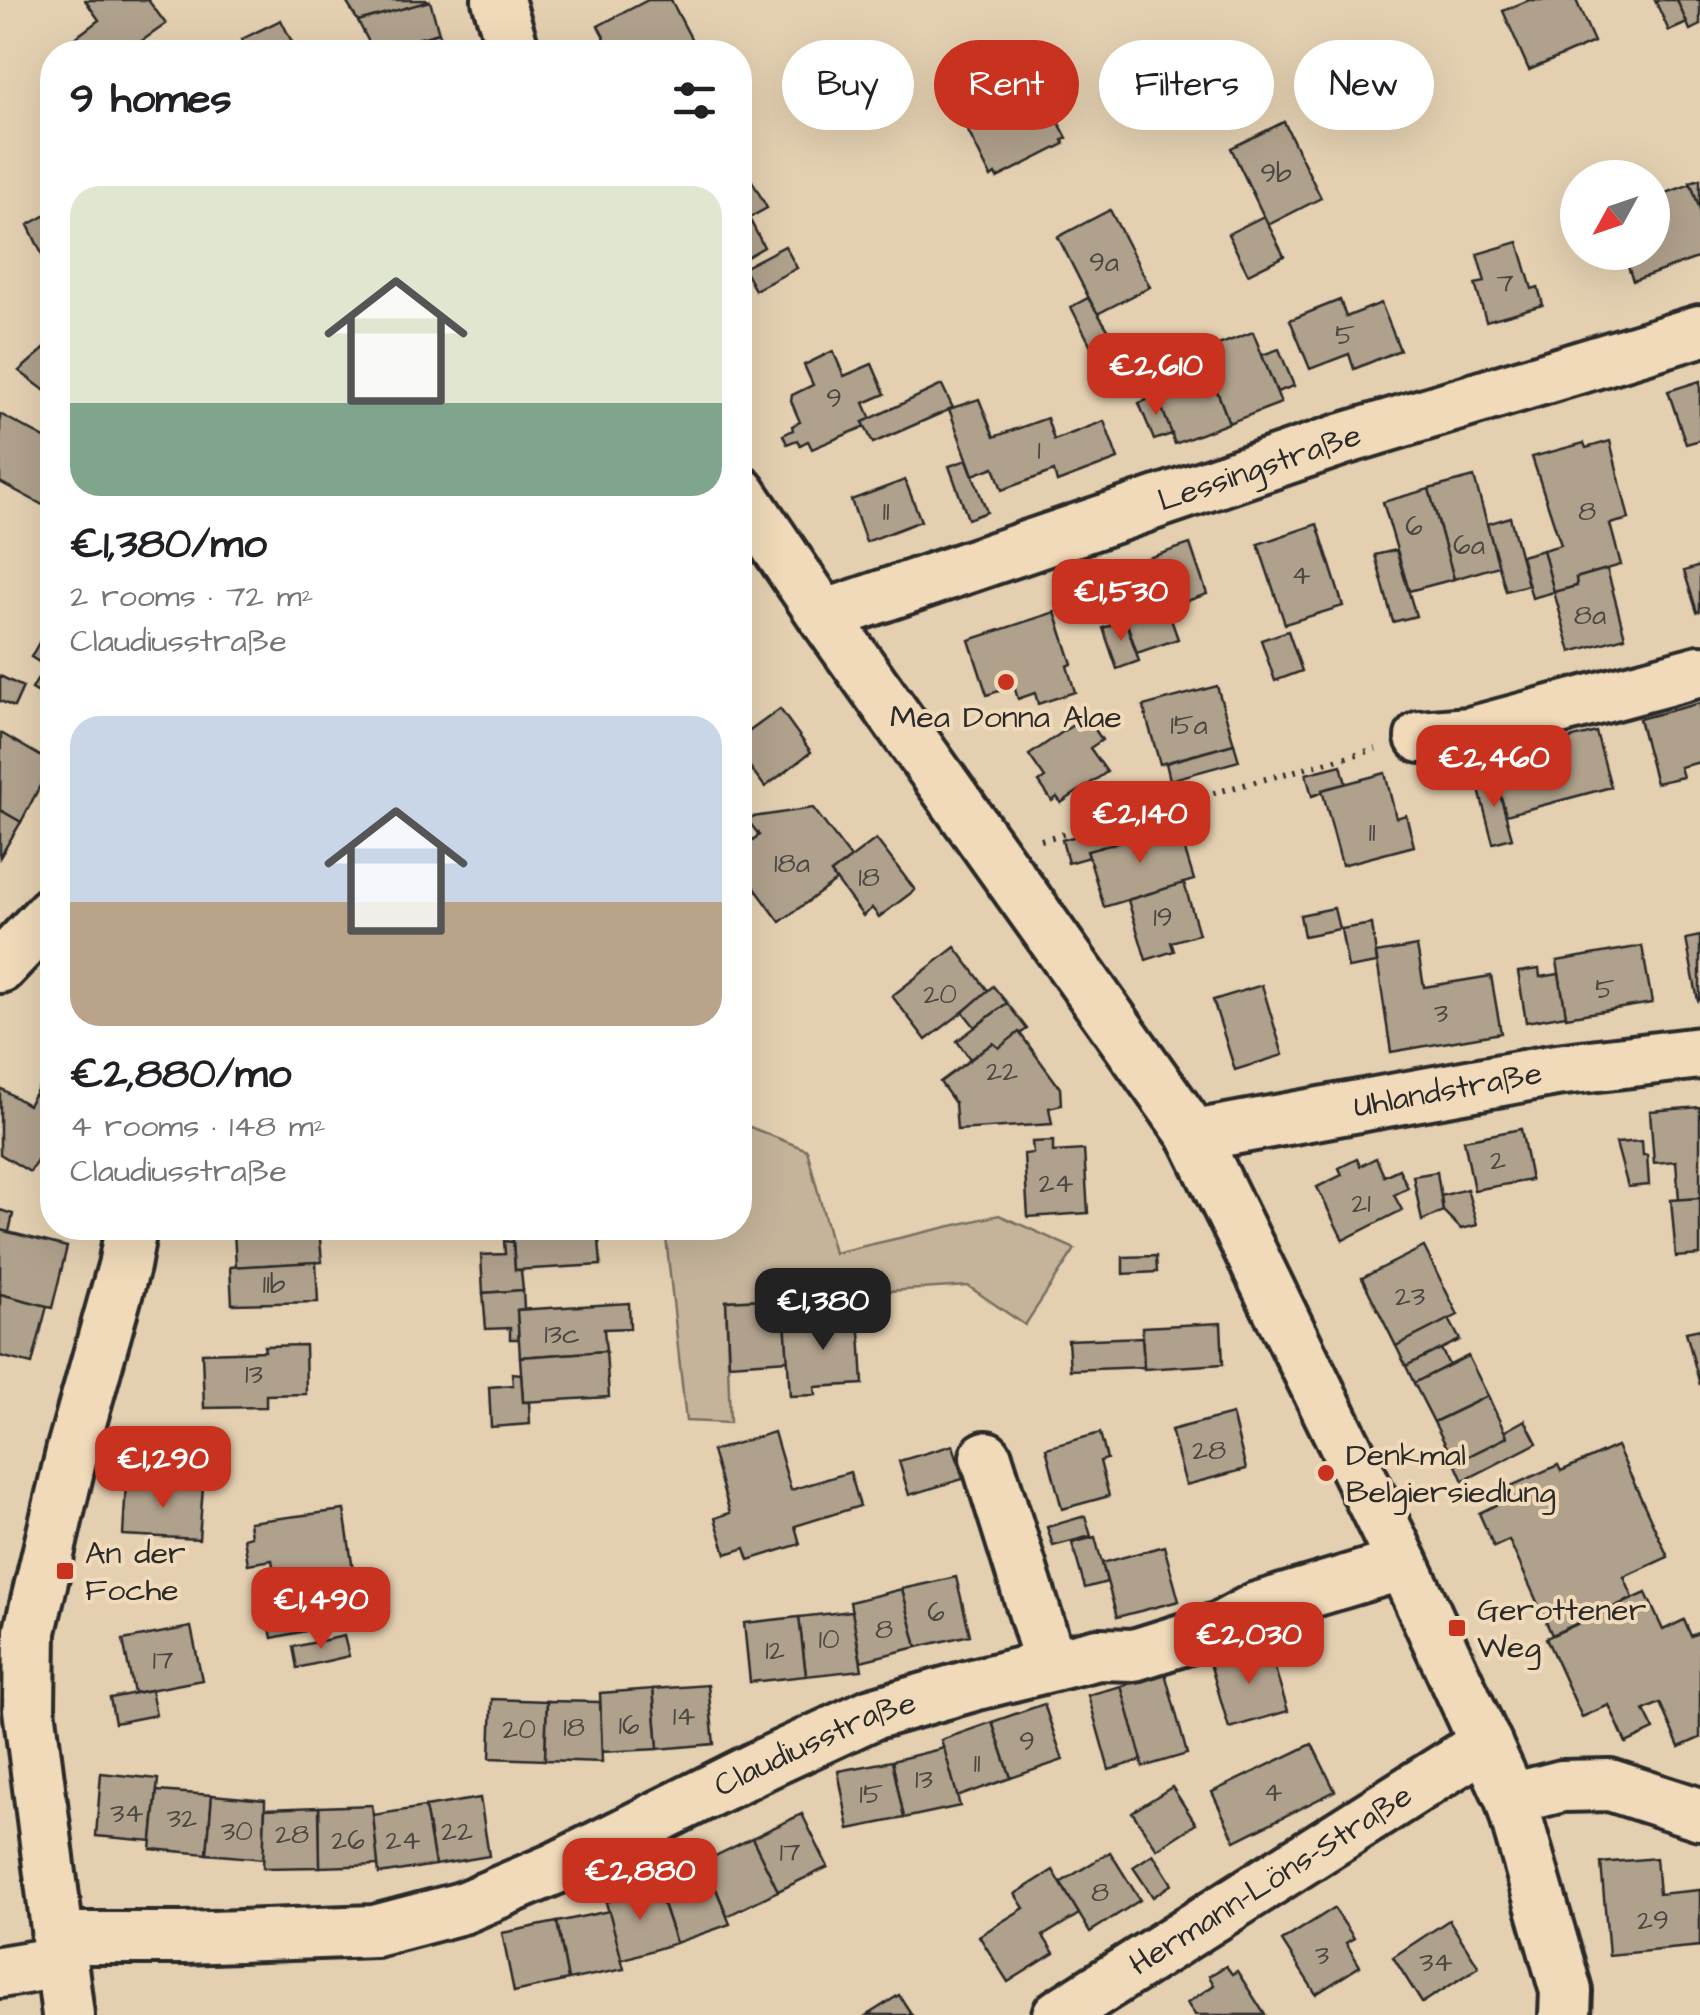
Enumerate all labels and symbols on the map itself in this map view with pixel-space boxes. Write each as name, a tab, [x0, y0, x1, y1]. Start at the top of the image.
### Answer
house number: 9b	[1260, 154, 1292, 193]
north arrow	[1560, 160, 1670, 270]
house number: 9a	[1089, 243, 1119, 282]
house number: 7	[1496, 264, 1514, 303]
house number: 5	[1335, 316, 1355, 355]
pin: €2,610	[1075, 333, 1237, 418]
house number: 9	[826, 379, 842, 418]
street label: Lessingstraße	[1152, 412, 1366, 523]
house number: 1	[1037, 431, 1041, 470]
house number: 11	[882, 492, 890, 531]
house number: 8	[1578, 492, 1596, 531]
house number: 6	[1405, 507, 1423, 546]
house number: 6a	[1453, 526, 1485, 565]
house number: 4	[1291, 556, 1311, 595]
pin: €1,530	[1040, 559, 1202, 644]
house number: 8a	[1574, 596, 1606, 635]
marker: Mea Donna Alae	[995, 671, 1017, 693]
place label: Mea Donna Alae	[890, 695, 1122, 740]
house number: 15a	[1170, 706, 1208, 745]
pin: €2,460	[1413, 725, 1575, 810]
pin: €2,140	[1059, 781, 1221, 866]
house number: 11	[1368, 813, 1376, 852]
house number: 18a	[774, 844, 810, 883]
house number: 18	[858, 858, 880, 897]
house number: 19	[1153, 898, 1173, 937]
house number: 5	[1595, 970, 1615, 1009]
house number: 20	[923, 975, 957, 1014]
house number: 3	[1434, 994, 1448, 1033]
street label: Uhlandstraße	[1350, 1051, 1546, 1129]
house number: 22	[986, 1052, 1018, 1091]
house number: 2	[1490, 1141, 1506, 1180]
house number: 24	[1038, 1164, 1074, 1203]
house number: 21	[1351, 1184, 1371, 1223]
house number: 11b	[263, 1265, 286, 1304]
pin: €1,380	[742, 1268, 904, 1353]
house number: 23	[1395, 1277, 1425, 1316]
house number: 13c	[544, 1315, 580, 1354]
house number: 13	[245, 1355, 263, 1394]
pin: €1,290	[82, 1426, 244, 1511]
house number: 28	[1192, 1431, 1226, 1470]
place label: Denkmal Belgiersiedlung	[1346, 1433, 1556, 1515]
marker: Denkmal Belgiersiedlung	[1315, 1462, 1337, 1484]
place label: An der Foche	[85, 1531, 186, 1613]
marker: An der Foche	[54, 1560, 76, 1582]
pin: €1,490	[240, 1567, 402, 1652]
place label: Gerottener Weg	[1477, 1588, 1647, 1670]
house number: 6	[927, 1593, 945, 1632]
pin: €2,030	[1168, 1602, 1330, 1687]
house number: 8	[875, 1610, 893, 1649]
marker: Gerottener Weg	[1446, 1617, 1468, 1639]
house number: 10	[818, 1620, 840, 1659]
house number: 12	[765, 1631, 785, 1670]
house number: 17	[153, 1641, 173, 1680]
street label: Claudiusstraße	[706, 1680, 921, 1808]
house number: 14	[673, 1697, 695, 1736]
house number: 16	[618, 1706, 640, 1745]
house number: 18	[563, 1708, 585, 1747]
house number: 20	[502, 1710, 536, 1749]
house number: 9	[1019, 1722, 1035, 1761]
house number: 11	[973, 1744, 981, 1783]
house number: 13	[915, 1760, 933, 1799]
street label: Hermann-Löns-Straße	[1121, 1773, 1421, 1987]
house number: 4	[1263, 1773, 1283, 1812]
house number: 15	[859, 1775, 883, 1814]
house number: 34	[110, 1794, 144, 1833]
house number: 32	[167, 1799, 197, 1838]
house number: 30	[221, 1812, 253, 1851]
house number: 22	[441, 1812, 473, 1851]
house number: 28	[275, 1815, 309, 1854]
house number: 26	[331, 1821, 365, 1860]
house number: 24	[385, 1821, 421, 1860]
house number: 17	[780, 1833, 800, 1872]
pin: €2,880	[559, 1838, 721, 1923]
house number: 8	[1091, 1873, 1109, 1912]
house number: 29	[1637, 1901, 1669, 1940]
house number: 3	[1315, 1936, 1329, 1975]
house number: 34	[1419, 1943, 1453, 1982]

